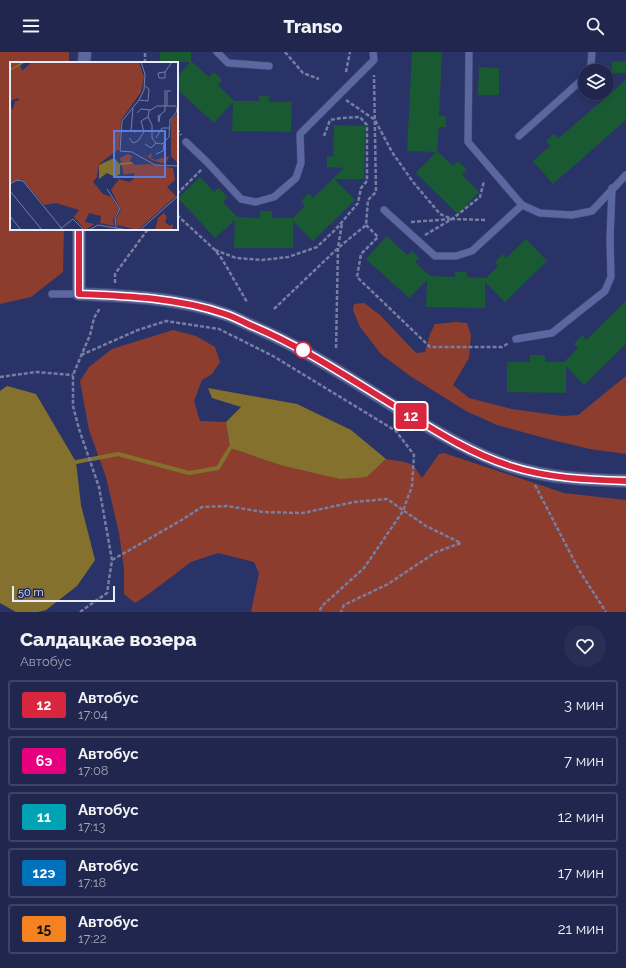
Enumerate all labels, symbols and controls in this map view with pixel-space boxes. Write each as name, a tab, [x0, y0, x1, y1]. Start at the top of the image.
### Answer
icon: menu	[20, 15, 42, 37]
icon: search	[584, 15, 606, 37]
text: Transo	[283, 16, 343, 37]
inset map	[10, 62, 178, 230]
map controls	[578, 64, 614, 100]
button: layers	[578, 64, 614, 100]
unlabelled marker	[294, 341, 312, 359]
line badge: 12	[393, 403, 429, 429]
text: 12	[404, 408, 418, 424]
scale bar	[12, 584, 115, 603]
text: 50 m	[18, 586, 44, 599]
button: heart	[564, 625, 606, 667]
text: Салдацкае возера	[20, 628, 197, 650]
text: Автобус	[20, 654, 71, 669]
text: Автобус	[78, 689, 139, 707]
text: 3 мин	[564, 696, 604, 714]
text: 12	[37, 697, 51, 713]
text: 17:04	[78, 707, 108, 722]
text: Автобус	[78, 745, 139, 763]
text: 7 мин	[564, 752, 604, 770]
text: 6э	[36, 753, 52, 769]
text: 17:08	[78, 763, 109, 778]
text: Автобус	[78, 801, 139, 819]
text: 12 мин	[558, 808, 604, 826]
text: 11	[37, 809, 51, 825]
text: 17:13	[78, 819, 105, 834]
text: Автобус	[78, 857, 139, 875]
text: 17 мин	[558, 864, 604, 882]
text: 12э	[33, 865, 55, 881]
text: 17:18	[78, 875, 106, 890]
text: Автобус	[78, 913, 139, 931]
text: 21 мин	[558, 920, 604, 938]
text: 15	[37, 921, 51, 937]
text: 17:22	[78, 931, 106, 946]

